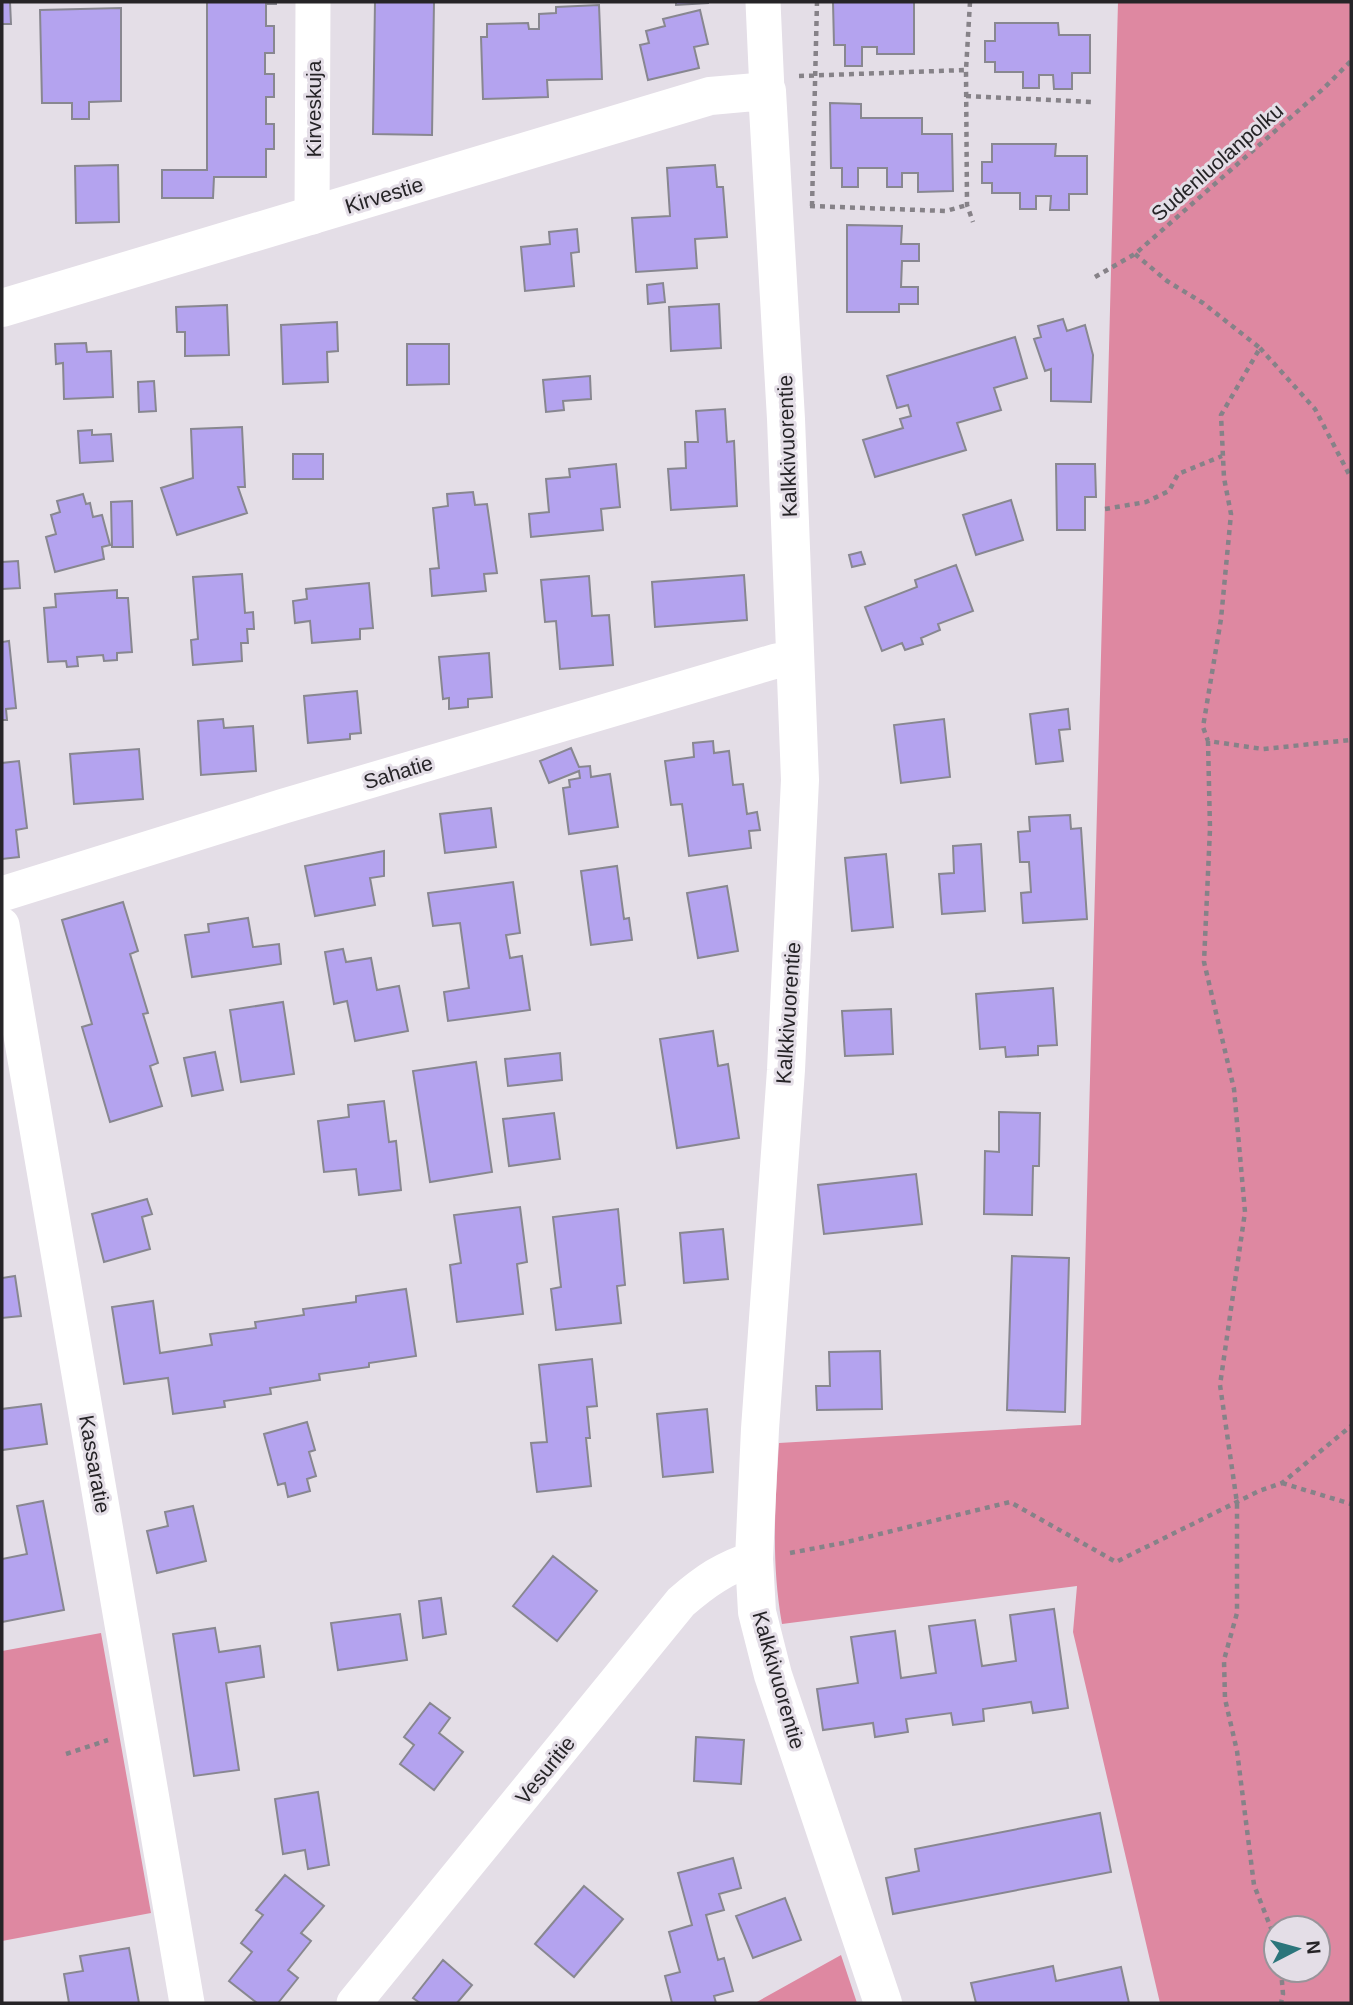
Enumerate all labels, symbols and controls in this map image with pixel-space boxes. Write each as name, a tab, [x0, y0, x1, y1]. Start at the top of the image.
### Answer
street label: Kirveskuja	[302, 60, 325, 157]
street label: Sudenluolanpolku	[1146, 99, 1288, 225]
street label: Kirvestie	[342, 172, 426, 218]
street label: Kalkkivuorentie	[773, 374, 801, 518]
street label: Sahatie	[361, 751, 435, 793]
street label: Kalkkivuorentie	[772, 941, 804, 1085]
street label: Kassaratie	[75, 1413, 115, 1515]
street label: Kalkkivuorentie	[748, 1608, 810, 1752]
street label: Vesuritie	[511, 1731, 579, 1809]
north arrow	[1262, 1914, 1332, 1984]
text: N	[1302, 1939, 1325, 1955]

